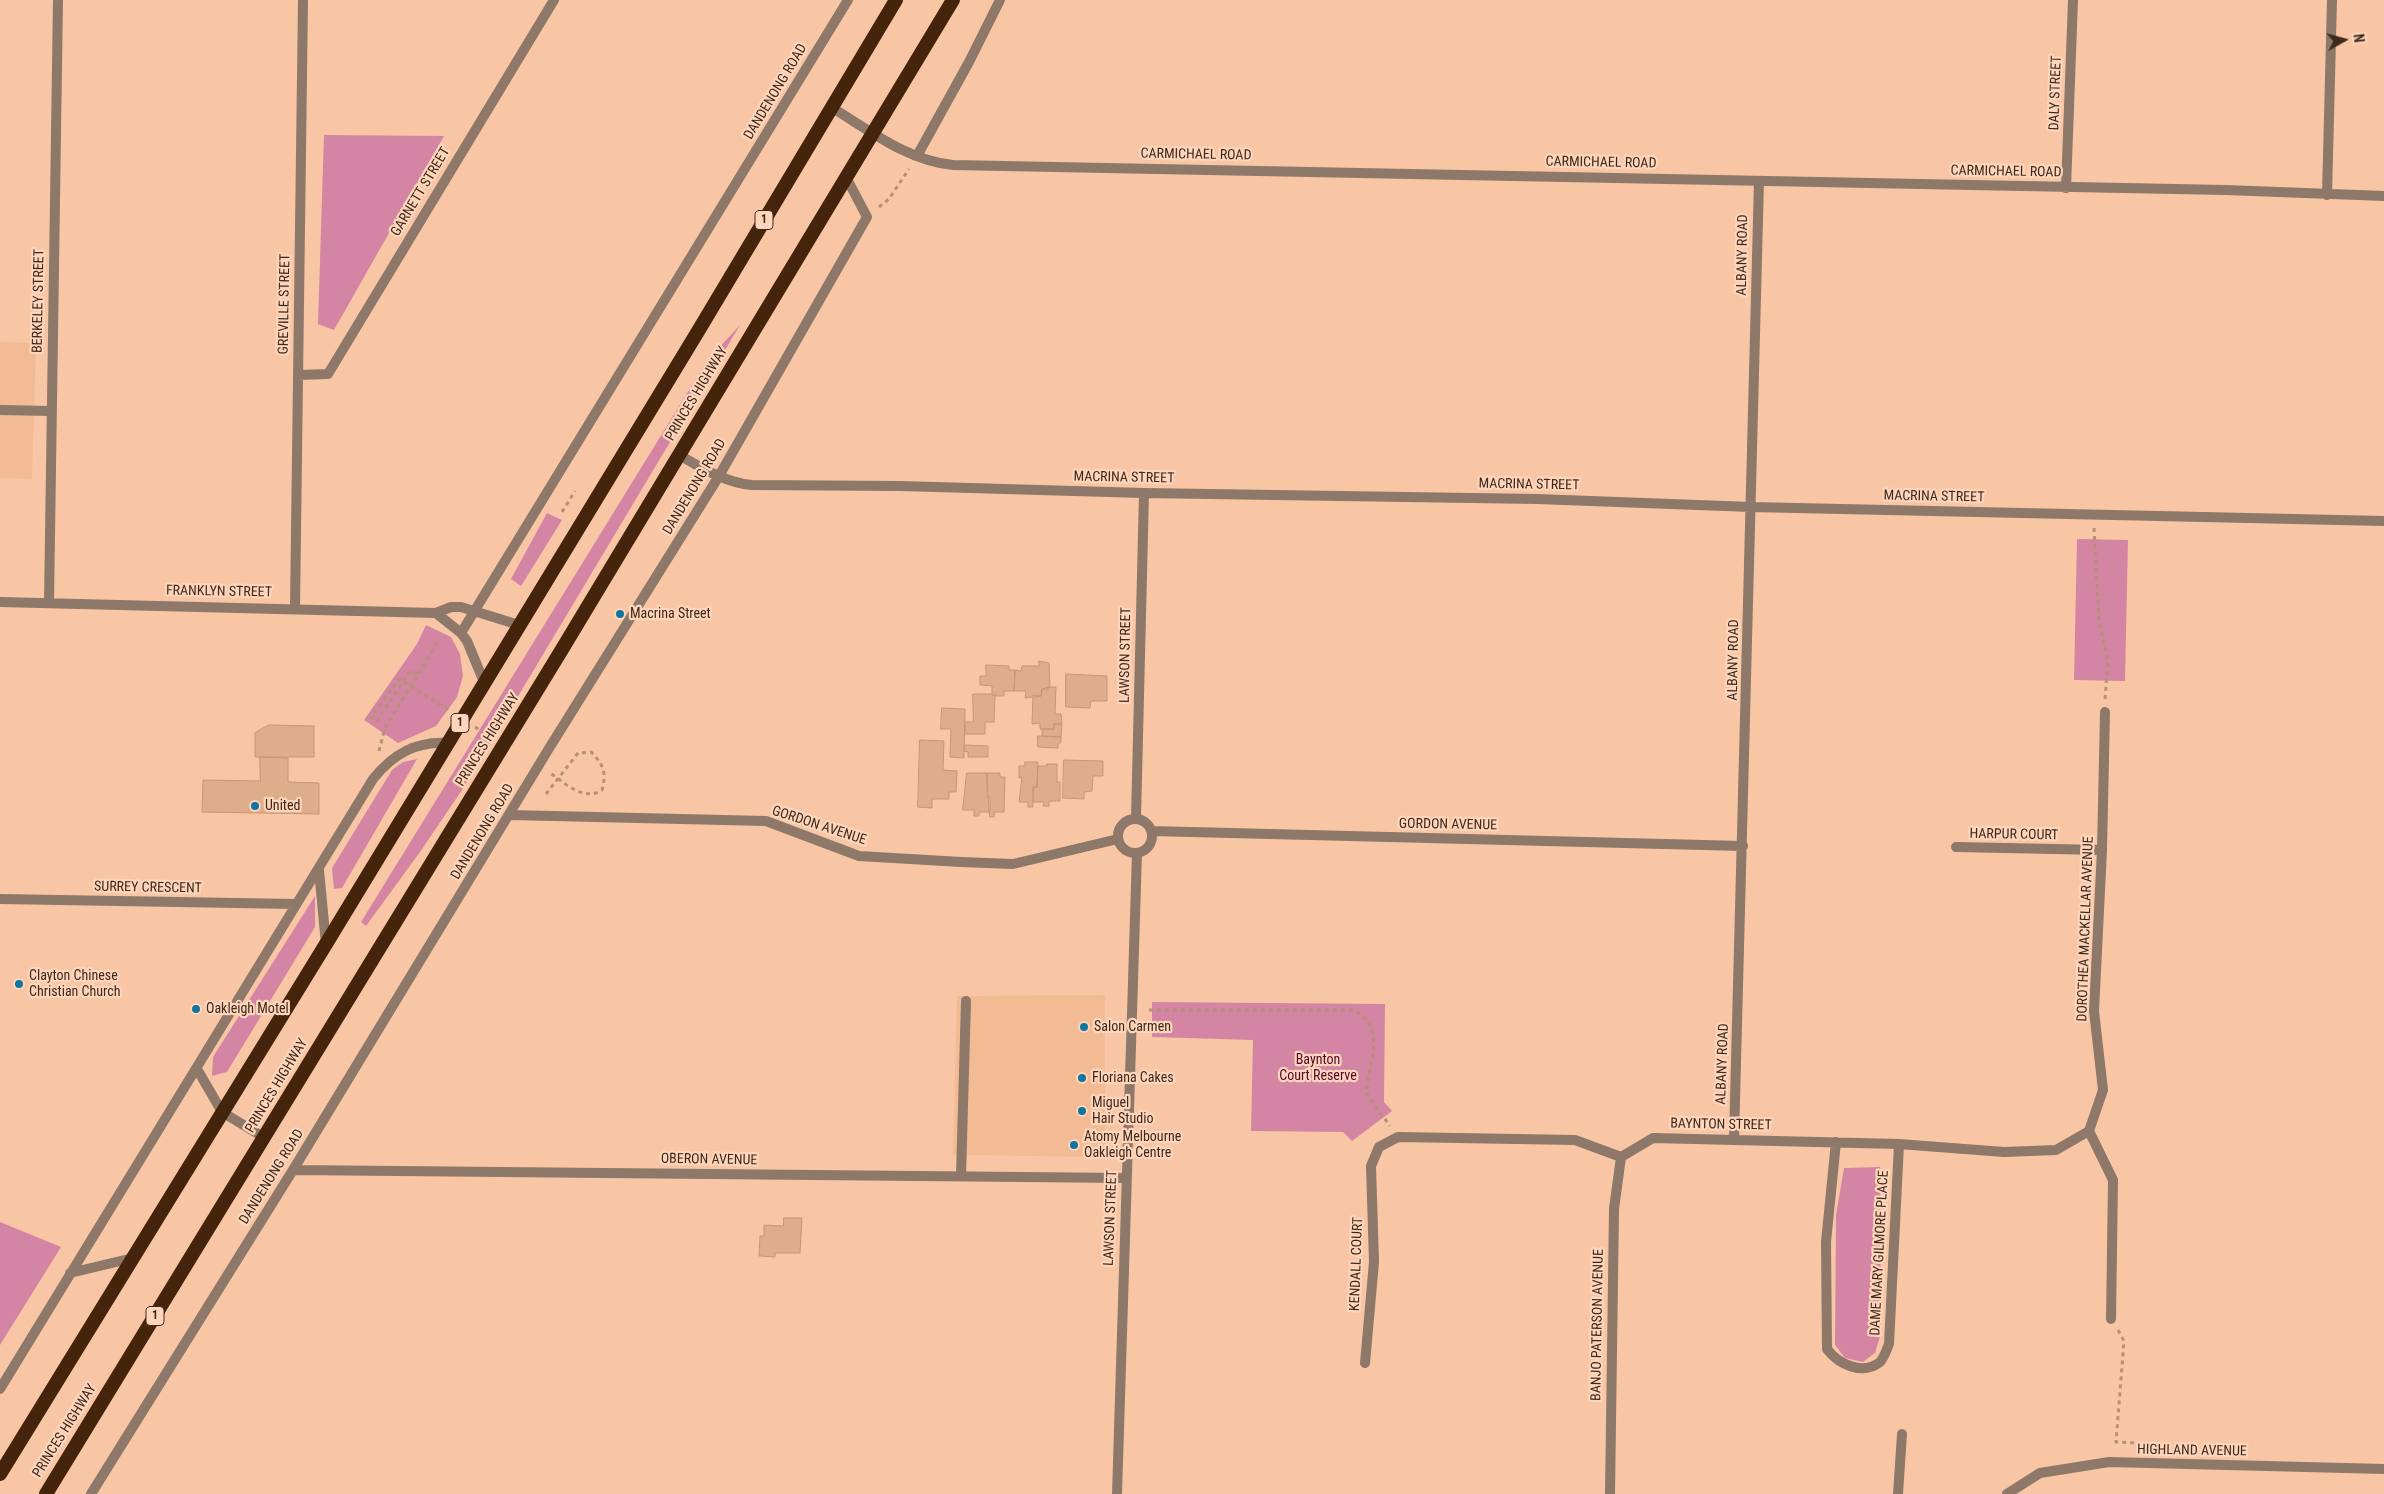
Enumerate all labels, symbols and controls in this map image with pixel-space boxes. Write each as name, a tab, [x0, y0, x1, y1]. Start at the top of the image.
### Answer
north arrow	[2319, 15, 2369, 65]
text: N	[2350, 33, 2367, 43]
street label: DANDENONG ROAD	[741, 41, 811, 143]
street label: DALY STREET	[2046, 55, 2066, 131]
street label: GARNETT STREET	[388, 144, 454, 240]
street label: CARMICHAEL ROAD	[1140, 146, 1252, 164]
street label: CARMICHAEL ROAD	[1545, 154, 1657, 172]
street label: CARMICHAEL ROAD	[1950, 163, 2062, 181]
road number: 1	[755, 210, 773, 230]
street label: ALBANY ROAD	[1734, 214, 1752, 296]
street label: BERKELEY STREET	[30, 249, 48, 353]
street label: GREVILLE STREET	[276, 253, 294, 355]
street label: PRINCES HIGHWAY	[662, 344, 732, 444]
street label: DANDENONG ROAD	[660, 436, 730, 538]
street label: MACRINA STREET	[1073, 469, 1175, 487]
street label: MACRINA STREET	[1478, 476, 1580, 494]
street label: MACRINA STREET	[1883, 488, 1985, 506]
street label: FRANKLYN STREET	[166, 583, 272, 601]
place label: Macrina Street	[630, 606, 711, 622]
street label: LAWSON STREET	[1117, 607, 1135, 703]
marker: Macrina Street	[614, 608, 626, 620]
street label: ALBANY ROAD	[1725, 619, 1743, 701]
street label: PRINCES HIGHWAY	[453, 690, 523, 790]
road number: 1	[451, 714, 469, 732]
street label: DANDENONG ROAD	[448, 781, 518, 883]
place label: United	[265, 798, 301, 814]
marker: United	[249, 800, 261, 812]
street label: GORDON AVENUE	[770, 803, 868, 849]
street label: GORDON AVENUE	[1399, 816, 1497, 834]
street label: HARPUR COURT	[1969, 826, 2059, 844]
street label: DOROTHEA MACKELLAR AVENUE	[2074, 836, 2098, 1022]
street label: SURREY CRESCENT	[94, 879, 202, 897]
place label: Clayton Chinese Christian Church	[29, 968, 120, 1000]
marker: Clayton Chinese Christian Church	[13, 978, 25, 990]
place label: Oakleigh Motel	[206, 1001, 289, 1017]
marker: Oakleigh Motel	[190, 1003, 202, 1015]
place label: Salon Carmen	[1094, 1019, 1171, 1035]
marker: Salon Carmen	[1078, 1021, 1090, 1033]
street label: ALBANY ROAD	[1713, 1023, 1733, 1105]
street label: PRINCES HIGHWAY	[242, 1036, 312, 1136]
park label: Baynton Court Reserve	[1279, 1052, 1357, 1084]
place label: Floriana Cakes	[1092, 1070, 1174, 1086]
marker: Floriana Cakes	[1076, 1072, 1088, 1084]
place label: Miguel Hair Studio	[1092, 1095, 1153, 1128]
marker: Miguel Hair Studio	[1076, 1105, 1088, 1117]
street label: BAYNTON STREET	[1670, 1116, 1772, 1134]
street label: DANDENONG ROAD	[236, 1127, 308, 1227]
place label: Atomy Melbourne Oakleigh Centre	[1084, 1129, 1181, 1162]
marker: Atomy Melbourne Oakleigh Centre	[1068, 1139, 1080, 1151]
street label: OBERON AVENUE	[661, 1151, 757, 1169]
street label: LAWSON STREET	[1101, 1170, 1121, 1266]
street label: DAME MARY GILMORE PLACE	[1867, 1170, 1893, 1336]
street label: KENDALL COURT	[1347, 1217, 1367, 1311]
street label: BANJO PATERSON AVENUE	[1588, 1249, 1608, 1401]
road number: 1	[146, 1306, 164, 1325]
street label: PRINCES HIGHWAY	[30, 1381, 100, 1481]
street label: HIGHLAND AVENUE	[2137, 1442, 2247, 1460]

